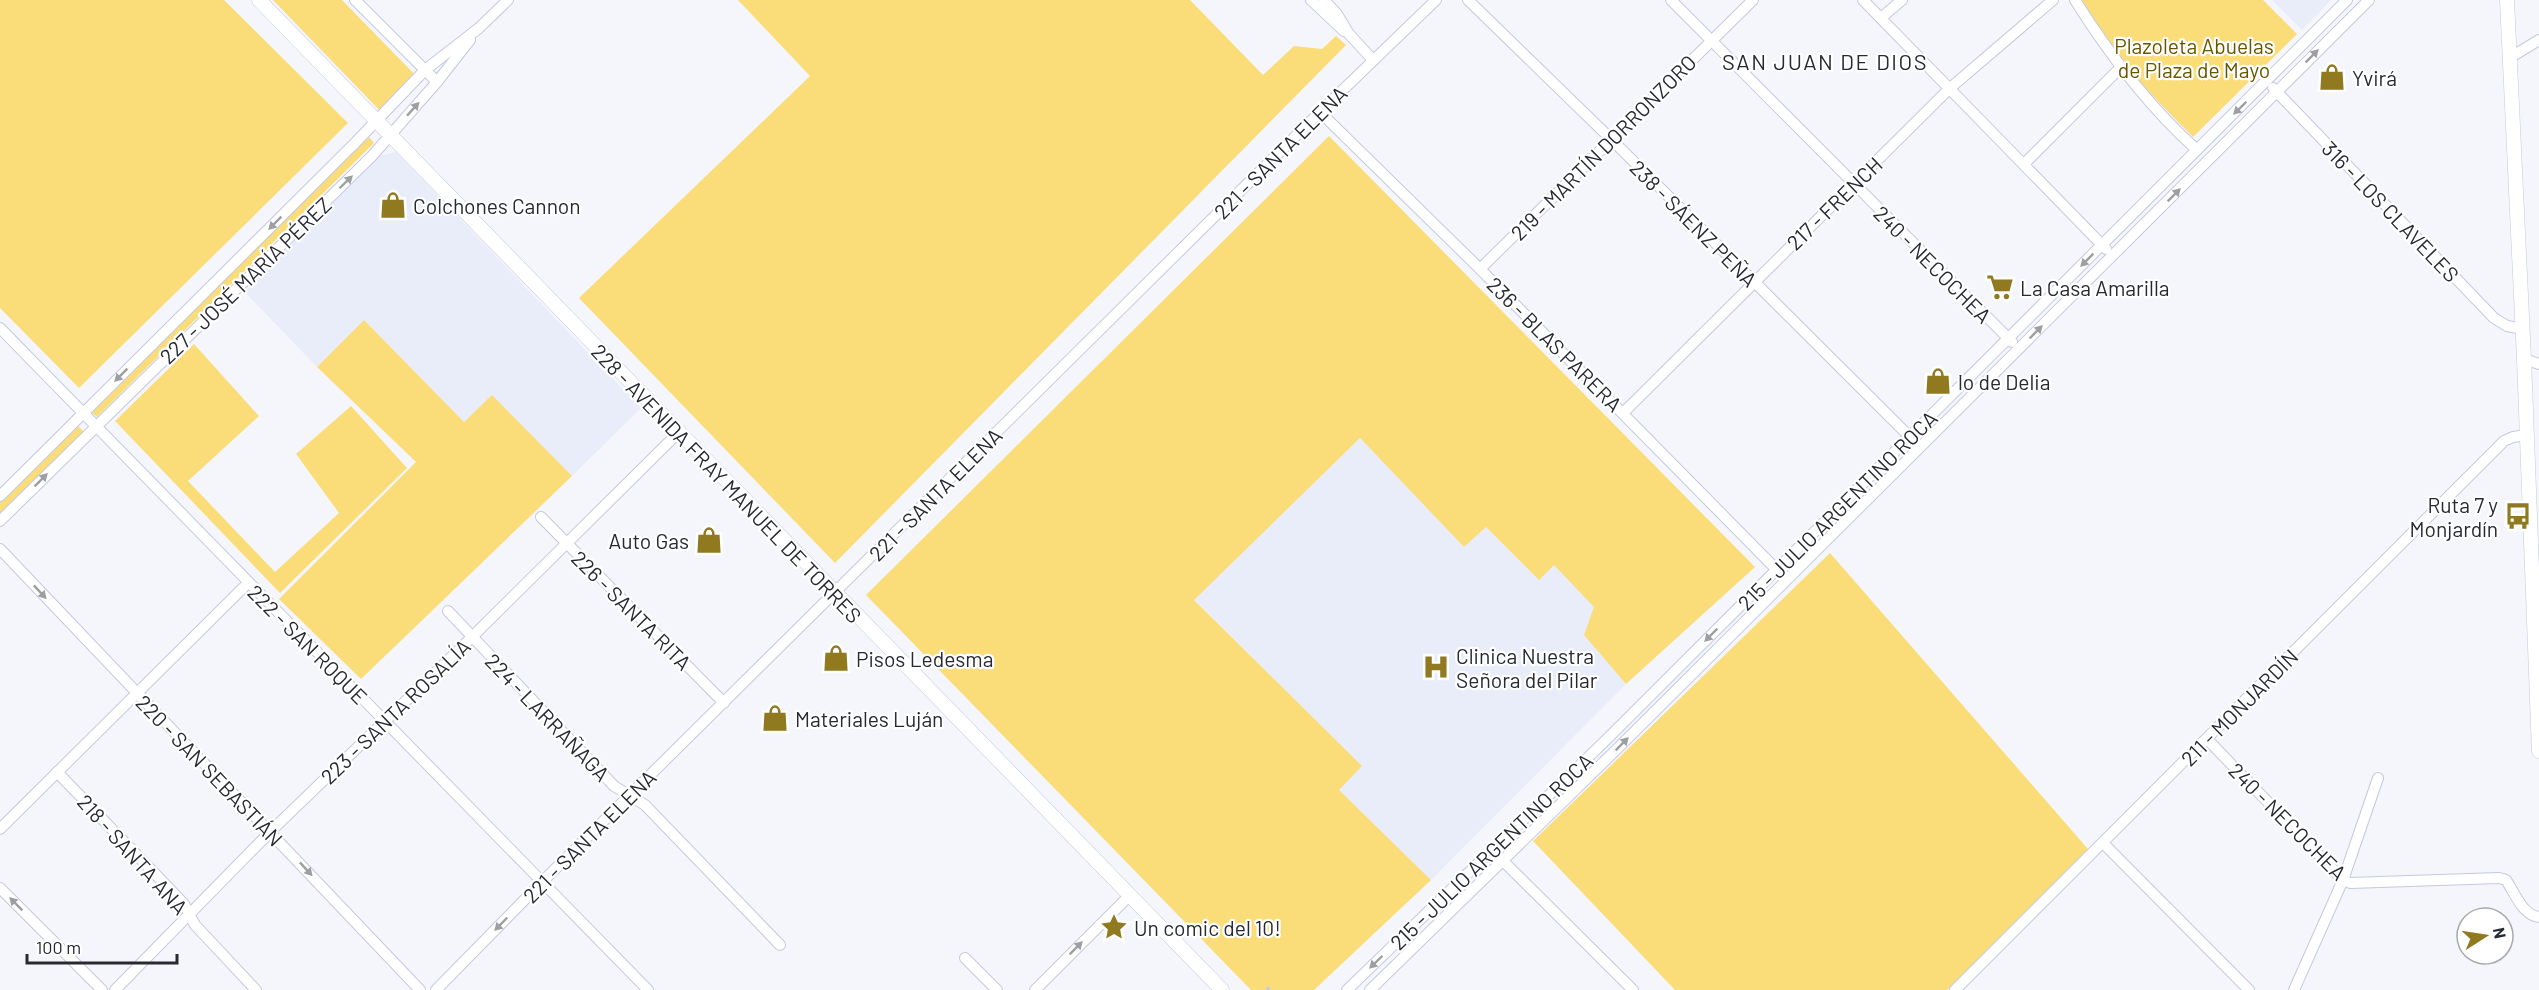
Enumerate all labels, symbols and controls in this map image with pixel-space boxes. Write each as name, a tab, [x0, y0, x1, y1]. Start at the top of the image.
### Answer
park label: Plazoleta Abuelas de Plaza de Mayo	[2114, 33, 2274, 82]
district label: SAN JUAN DE DIOS	[1722, 48, 1928, 74]
street label: 219 - MARTÍN DORRONZORO	[1505, 49, 1701, 245]
one-way arrow	[2305, 49, 2319, 64]
shop icon: Yvirá	[2317, 62, 2347, 92]
place label: Yvirá	[2352, 65, 2397, 90]
street label: 221 - SANTA ELENA	[1208, 80, 1352, 224]
one-way arrow	[2234, 100, 2248, 114]
one-way arrow	[406, 102, 419, 117]
street label: 316 - LOS CLAVELES	[2317, 135, 2465, 287]
street label: 217 - FRENCH	[1781, 151, 1887, 255]
street label: 238 - SÁENZ PEÑA	[1625, 154, 1763, 292]
one-way arrow	[338, 175, 352, 189]
one-way arrow	[2167, 188, 2181, 202]
shop icon: Colchones Cannon	[378, 190, 408, 220]
street label: 227 - JOSÉ MARÍA PÉREZ	[154, 192, 336, 368]
place label: Colchones Cannon	[413, 193, 581, 218]
street label: 240 - NECOCHEA	[1869, 200, 1997, 328]
one-way arrow	[268, 215, 282, 229]
one-way arrow	[2080, 252, 2094, 266]
street label: 236 - BLAS PARERA	[1482, 271, 1628, 417]
supermarket icon: La Casa Amarilla	[1985, 272, 2015, 302]
place label: La Casa Amarilla	[2020, 275, 2169, 300]
one-way arrow	[2028, 325, 2042, 339]
street label: 228 - AVENIDA FRAY MANUEL DE TORRES	[587, 339, 867, 627]
shop icon: lo de Delia	[1923, 366, 1953, 396]
one-way arrow	[115, 367, 129, 381]
place label: lo de Delia	[1958, 369, 2050, 394]
street label: 215 - JULIO ARGENTINO ROCA	[1732, 405, 1942, 615]
street label: 221 - SANTA ELENA	[863, 422, 1007, 566]
one-way arrow	[34, 473, 48, 487]
place label: Ruta 7 y Monjardín	[2410, 492, 2498, 541]
bus stop icon: Ruta 7 y Monjardín	[2503, 501, 2533, 531]
shop icon: Auto Gas	[694, 525, 724, 555]
place label: Auto Gas	[608, 528, 689, 553]
street label: 226 - SANTA RITA	[567, 545, 697, 675]
street label: 222 - SAN ROQUE	[243, 579, 373, 709]
one-way arrow	[33, 584, 46, 599]
one-way arrow	[1704, 627, 1718, 642]
street label: 223 - SANTA ROSALÍA	[315, 633, 475, 789]
shop icon: Pisos Ledesma	[821, 643, 851, 673]
place label: Clinica Nuestra Señora del Pilar	[1456, 643, 1598, 692]
street label: 211 - MONJARDÍN	[2175, 643, 2303, 771]
place label: Pisos Ledesma	[856, 646, 993, 671]
street label: 224 - LARRAÑAGA	[481, 648, 615, 786]
hospital icon: Clinica Nuestra Señora del Pilar	[1421, 652, 1451, 682]
street label: 220 - SAN SEBASTIÁN	[131, 689, 289, 851]
shop icon: Materiales Luján	[760, 703, 790, 733]
place label: Materiales Luján	[795, 706, 943, 731]
one-way arrow	[1615, 737, 1630, 751]
street label: 215 - JULIO ARGENTINO ROCA	[1385, 747, 1598, 954]
street label: 240 - NECOCHEA	[2224, 757, 2352, 885]
street label: 221 - SANTA ELENA	[517, 764, 661, 908]
street label: 218 - SANTA ANA	[73, 789, 193, 919]
one-way arrow	[299, 861, 312, 876]
one-way arrow	[10, 897, 24, 911]
north arrow	[2455, 906, 2515, 966]
place icon: Un comic del 10!	[1099, 912, 1129, 942]
place label: Un comic del 10!	[1134, 915, 1281, 940]
one-way arrow	[494, 916, 508, 930]
text: N	[2490, 926, 2511, 940]
scale bar	[27, 927, 177, 965]
text: 100 m	[36, 936, 81, 958]
one-way arrow	[1069, 942, 1083, 956]
one-way arrow	[1370, 954, 1384, 968]

